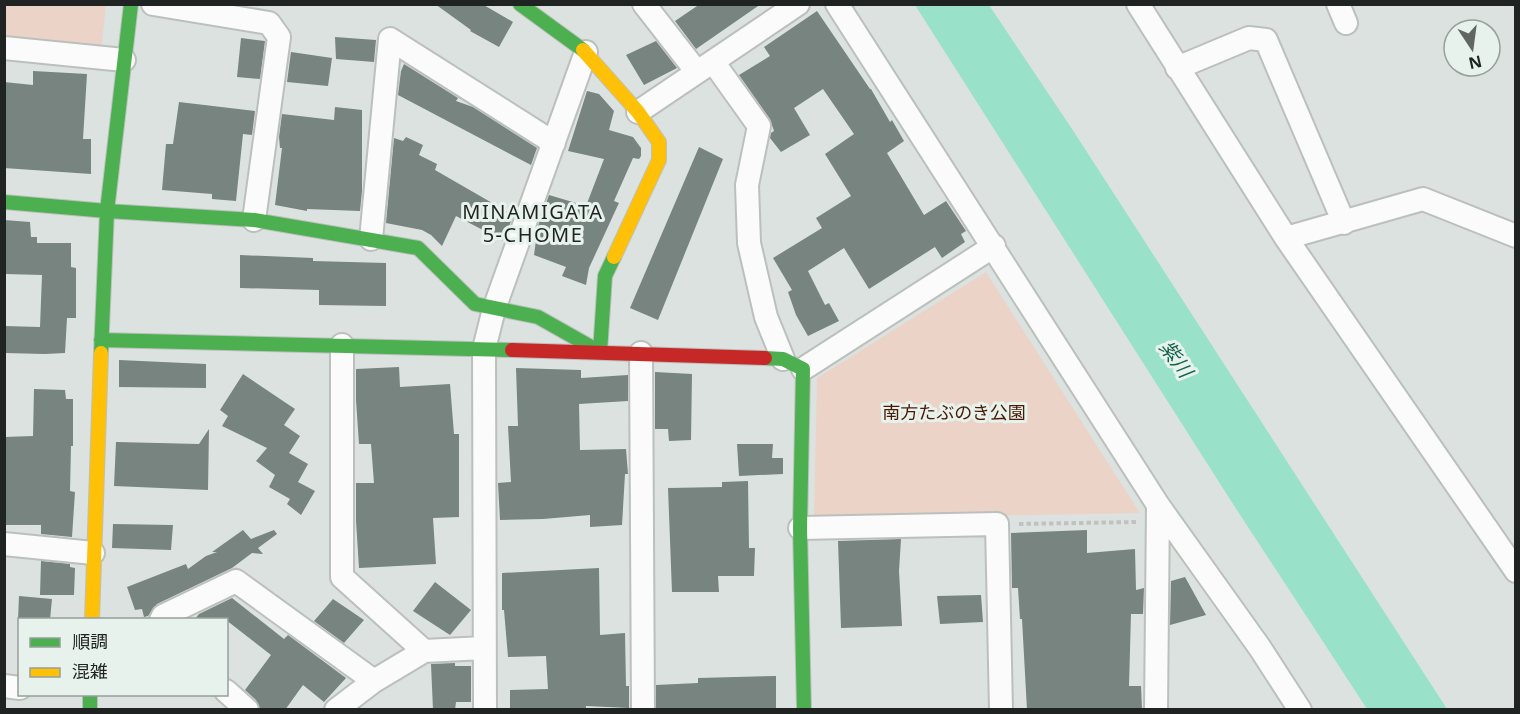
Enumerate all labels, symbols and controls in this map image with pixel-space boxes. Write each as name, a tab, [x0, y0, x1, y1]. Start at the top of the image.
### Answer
north arrow	[1442, 18, 1502, 78]
text: N	[1467, 50, 1484, 75]
district label: MINAMIGATA 5-CHOME	[462, 198, 604, 248]
water label: 紫川	[1154, 335, 1200, 384]
park label: 南方たぶのき公園	[882, 400, 1026, 424]
legend	[18, 618, 228, 696]
text: 順調	[72, 629, 108, 653]
text: 混雑	[72, 659, 108, 683]

